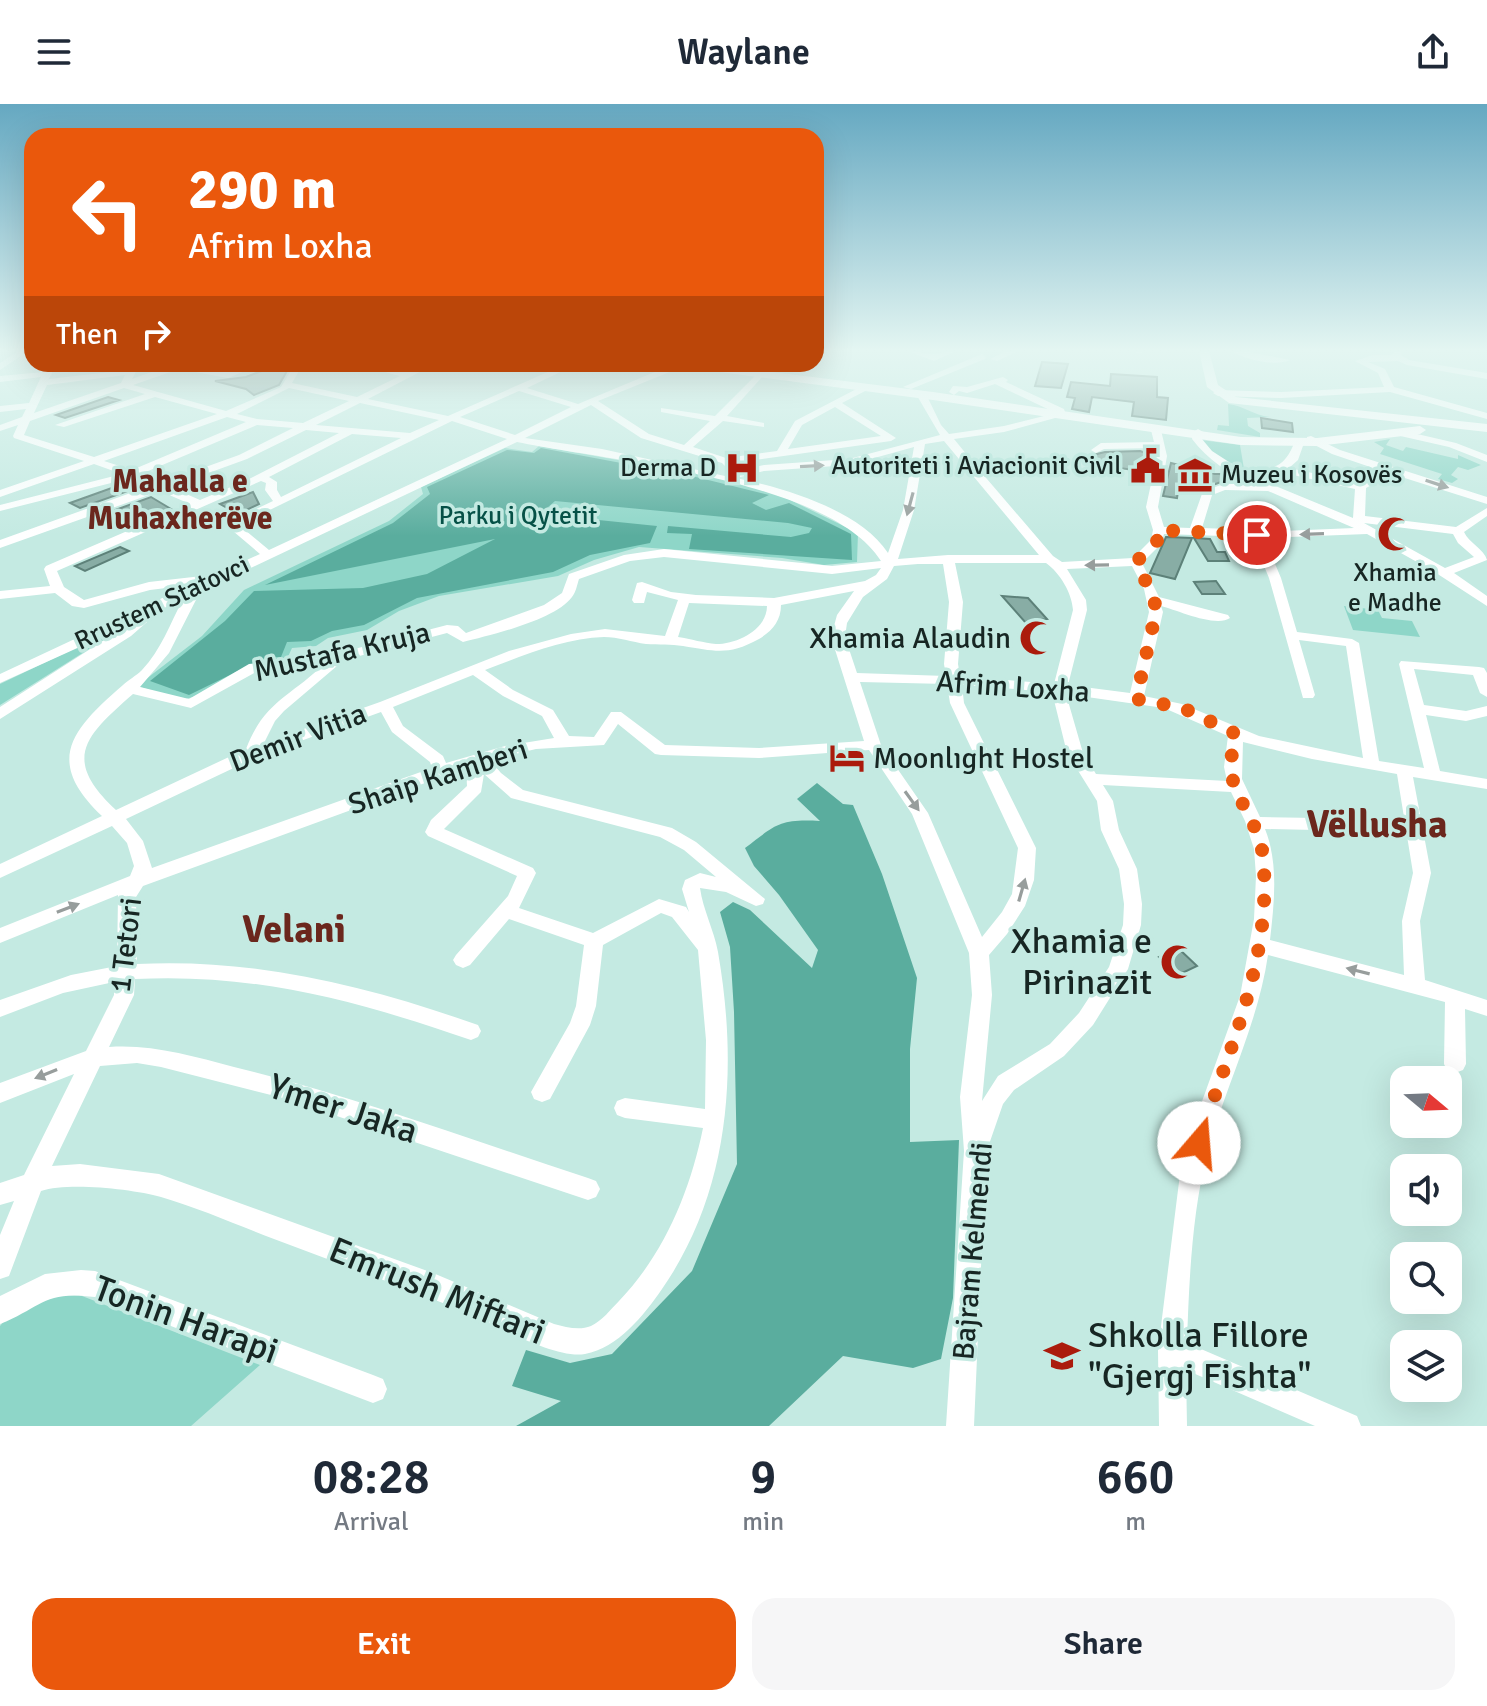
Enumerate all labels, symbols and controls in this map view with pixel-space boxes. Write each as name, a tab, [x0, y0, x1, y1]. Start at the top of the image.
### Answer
icon: menu	[32, 30, 76, 74]
text: Waylane	[677, 30, 810, 75]
icon: share	[1411, 30, 1455, 74]
text: 290 m	[188, 155, 336, 224]
icon: left	[56, 160, 160, 264]
text: Afrim Loxha	[188, 224, 373, 269]
icon: right	[134, 312, 178, 356]
text: Then	[56, 316, 118, 353]
public building icon: Autoriteti i Aviacionit Civil	[1129, 447, 1167, 485]
hospital icon: Derma D	[723, 449, 761, 487]
place label: Autoriteti i Aviacionit Civil	[831, 450, 1122, 482]
place label: Derma D	[620, 452, 716, 484]
museum icon: Muzeu i Kosovës	[1176, 456, 1214, 494]
one-way arrow	[800, 459, 825, 472]
place label: Muzeu i Kosovës	[1221, 459, 1402, 491]
district label: Mahalla e Muhaxherëve	[87, 462, 273, 538]
one-way arrow	[1425, 479, 1449, 491]
one-way arrow	[904, 492, 916, 517]
park label: Parku i Qytetit	[439, 500, 597, 532]
pin	[1223, 501, 1291, 569]
icon: arrive	[1235, 513, 1279, 557]
mosque icon: Xhamia e Madhe	[1376, 515, 1414, 553]
one-way arrow	[1298, 528, 1324, 541]
street label: Rrustem Statovci	[70, 549, 254, 657]
place label: Xhamia e Madhe	[1348, 557, 1442, 619]
one-way arrow	[1084, 558, 1109, 571]
street label: Mustafa Kruja	[250, 614, 434, 690]
mosque icon: Xhamia Alaudin	[1018, 619, 1056, 657]
place label: Xhamia Alaudin	[809, 620, 1011, 657]
street label: Afrim Loxha	[935, 663, 1091, 711]
street label: Demir Vitia	[224, 695, 372, 781]
street label: Shaip Kamberi	[344, 731, 532, 823]
hotel icon: Moonlıght Hostel	[828, 739, 866, 777]
place label: Moonlıght Hostel	[873, 740, 1094, 777]
one-way arrow	[904, 791, 919, 812]
district label: Vëllusha	[1307, 801, 1447, 848]
one-way arrow	[1017, 877, 1029, 902]
street label: 1 Tetori	[102, 895, 150, 995]
one-way arrow	[56, 901, 80, 914]
district label: Velani	[242, 906, 346, 953]
place label: Xhamia e Pirinazit	[1010, 919, 1152, 1005]
mosque icon: Xhamia e Pirinazit	[1159, 943, 1197, 981]
one-way arrow	[1346, 964, 1371, 976]
street label: Ymer Jaka	[263, 1064, 423, 1154]
north arrow	[1390, 1066, 1462, 1138]
map controls	[1390, 1066, 1462, 1402]
one-way arrow	[34, 1068, 58, 1081]
position arrow	[1157, 1101, 1241, 1185]
street label: Bajram Kelmendi	[945, 1140, 1001, 1362]
button: sound	[1390, 1154, 1462, 1226]
street label: Emrush Miftari	[322, 1227, 552, 1355]
button: search	[1390, 1242, 1462, 1314]
street label: Tonin Harapi	[88, 1266, 284, 1374]
place label: Shkolla Fillore "Gjergj Fishta"	[1088, 1313, 1311, 1399]
button: layers	[1390, 1330, 1462, 1402]
school or university icon: Shkolla Fillore "Gjergj Fishta"	[1043, 1337, 1081, 1375]
text: 08:28	[313, 1448, 430, 1507]
text: 9	[750, 1448, 776, 1507]
text: 660	[1097, 1448, 1174, 1507]
text: Arrival	[334, 1506, 409, 1538]
text: min	[742, 1506, 784, 1538]
text: m	[1125, 1506, 1146, 1538]
button: Exit	[32, 1598, 736, 1690]
button: Share	[752, 1598, 1455, 1690]

